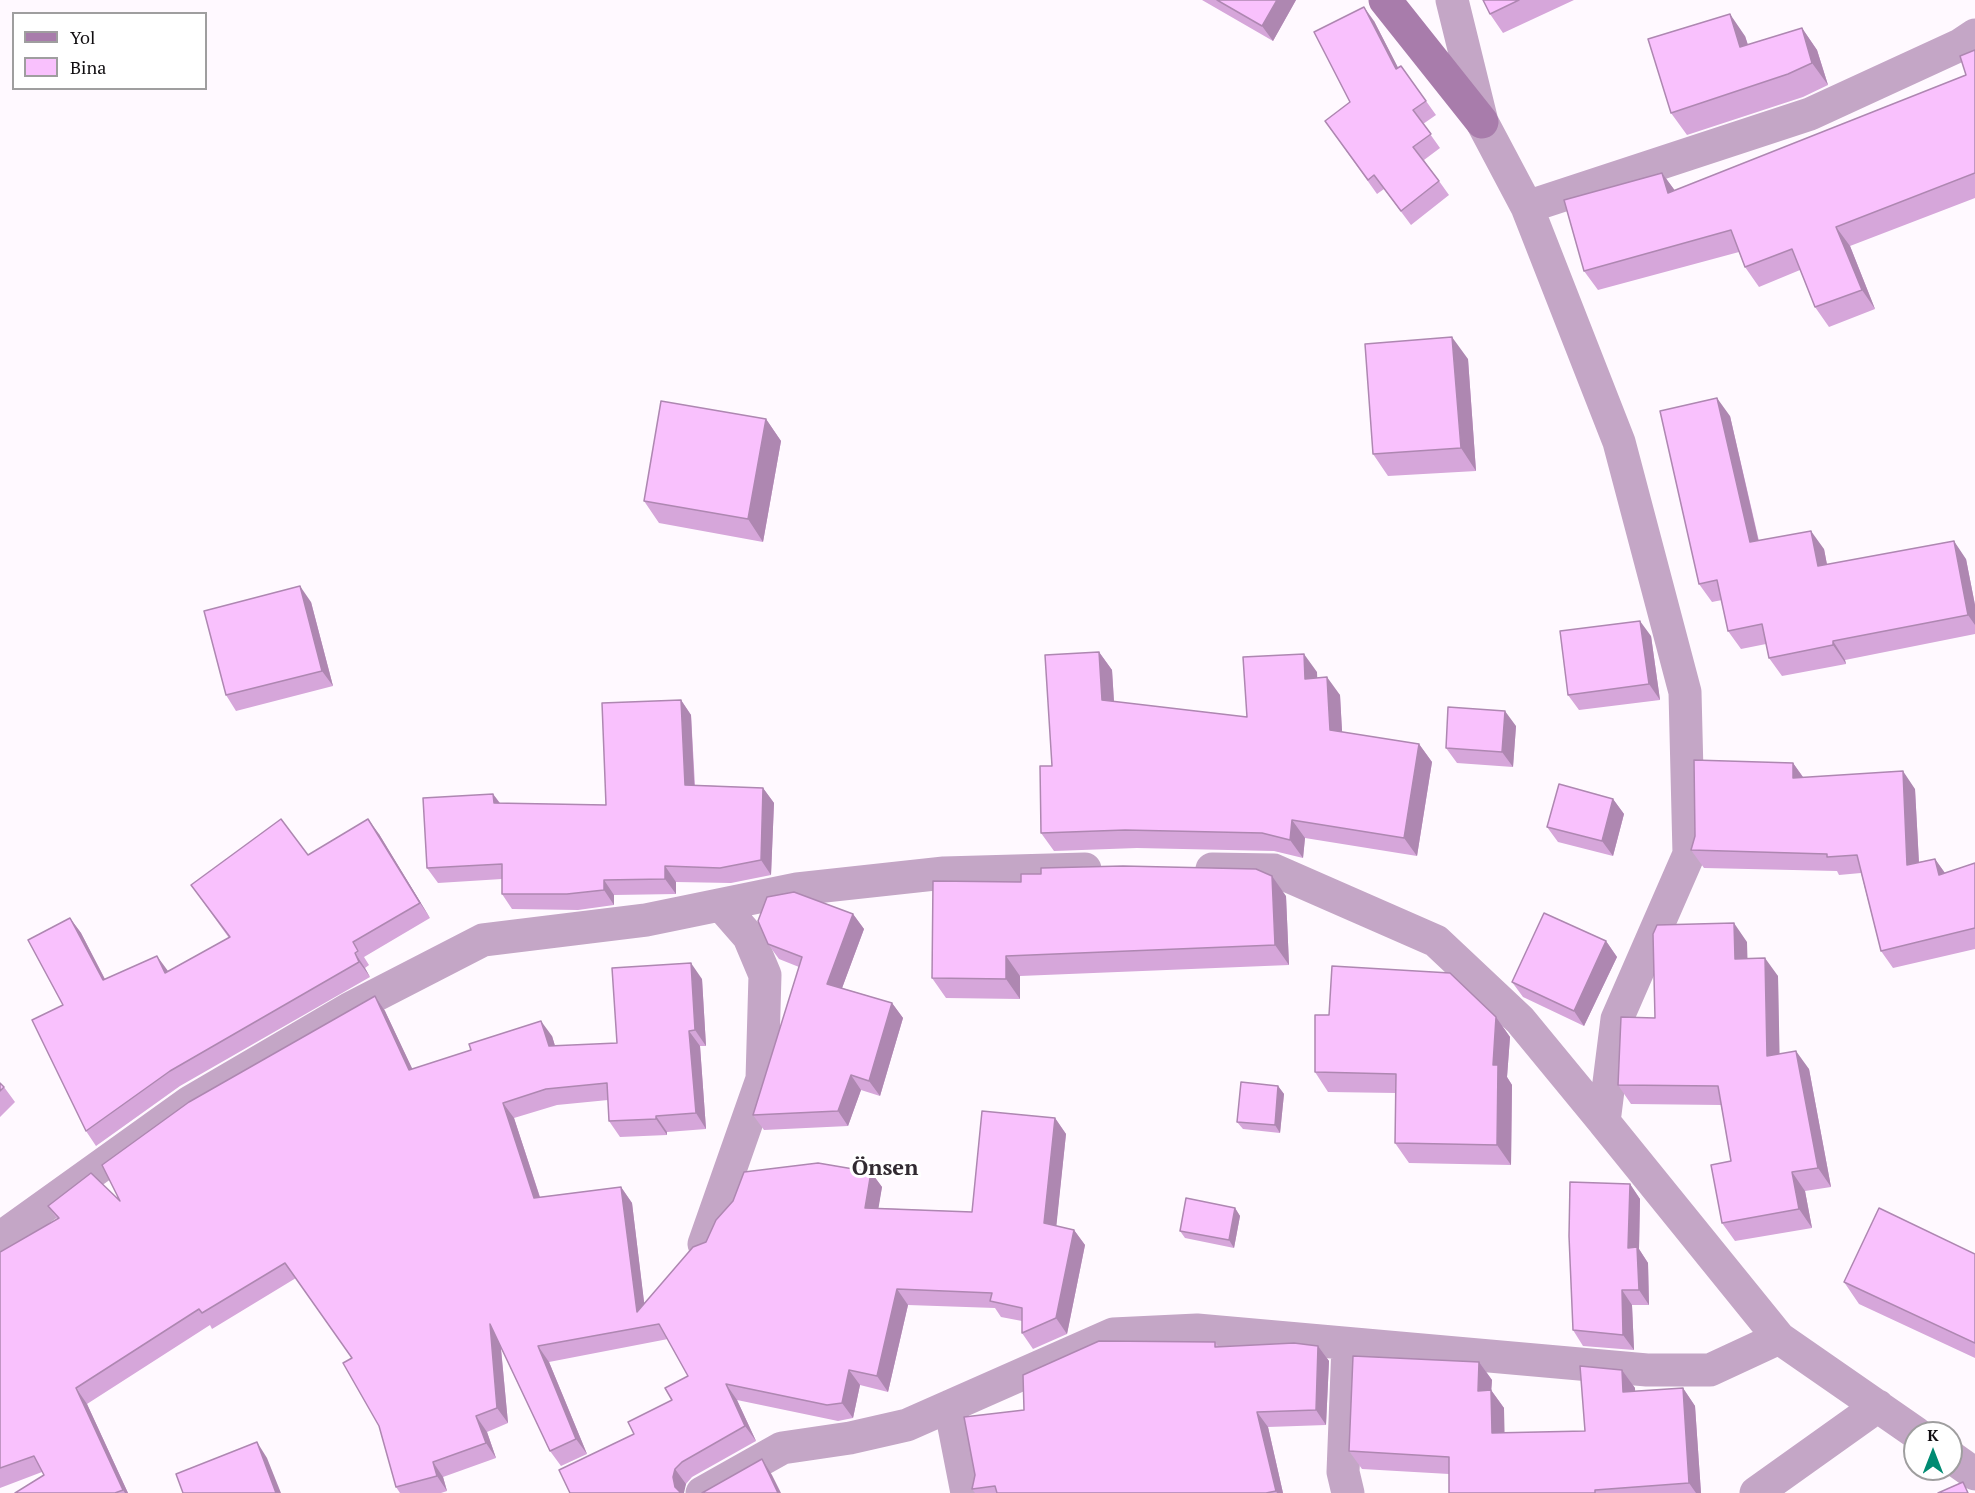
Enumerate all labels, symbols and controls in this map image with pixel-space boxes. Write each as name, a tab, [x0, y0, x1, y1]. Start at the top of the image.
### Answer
legend	[12, 12, 207, 90]
text: Yol	[70, 25, 95, 49]
text: Bina	[70, 55, 106, 79]
district label: Önsen	[852, 1156, 918, 1182]
north arrow	[1903, 1421, 1963, 1481]
text: K	[1927, 1424, 1939, 1446]

